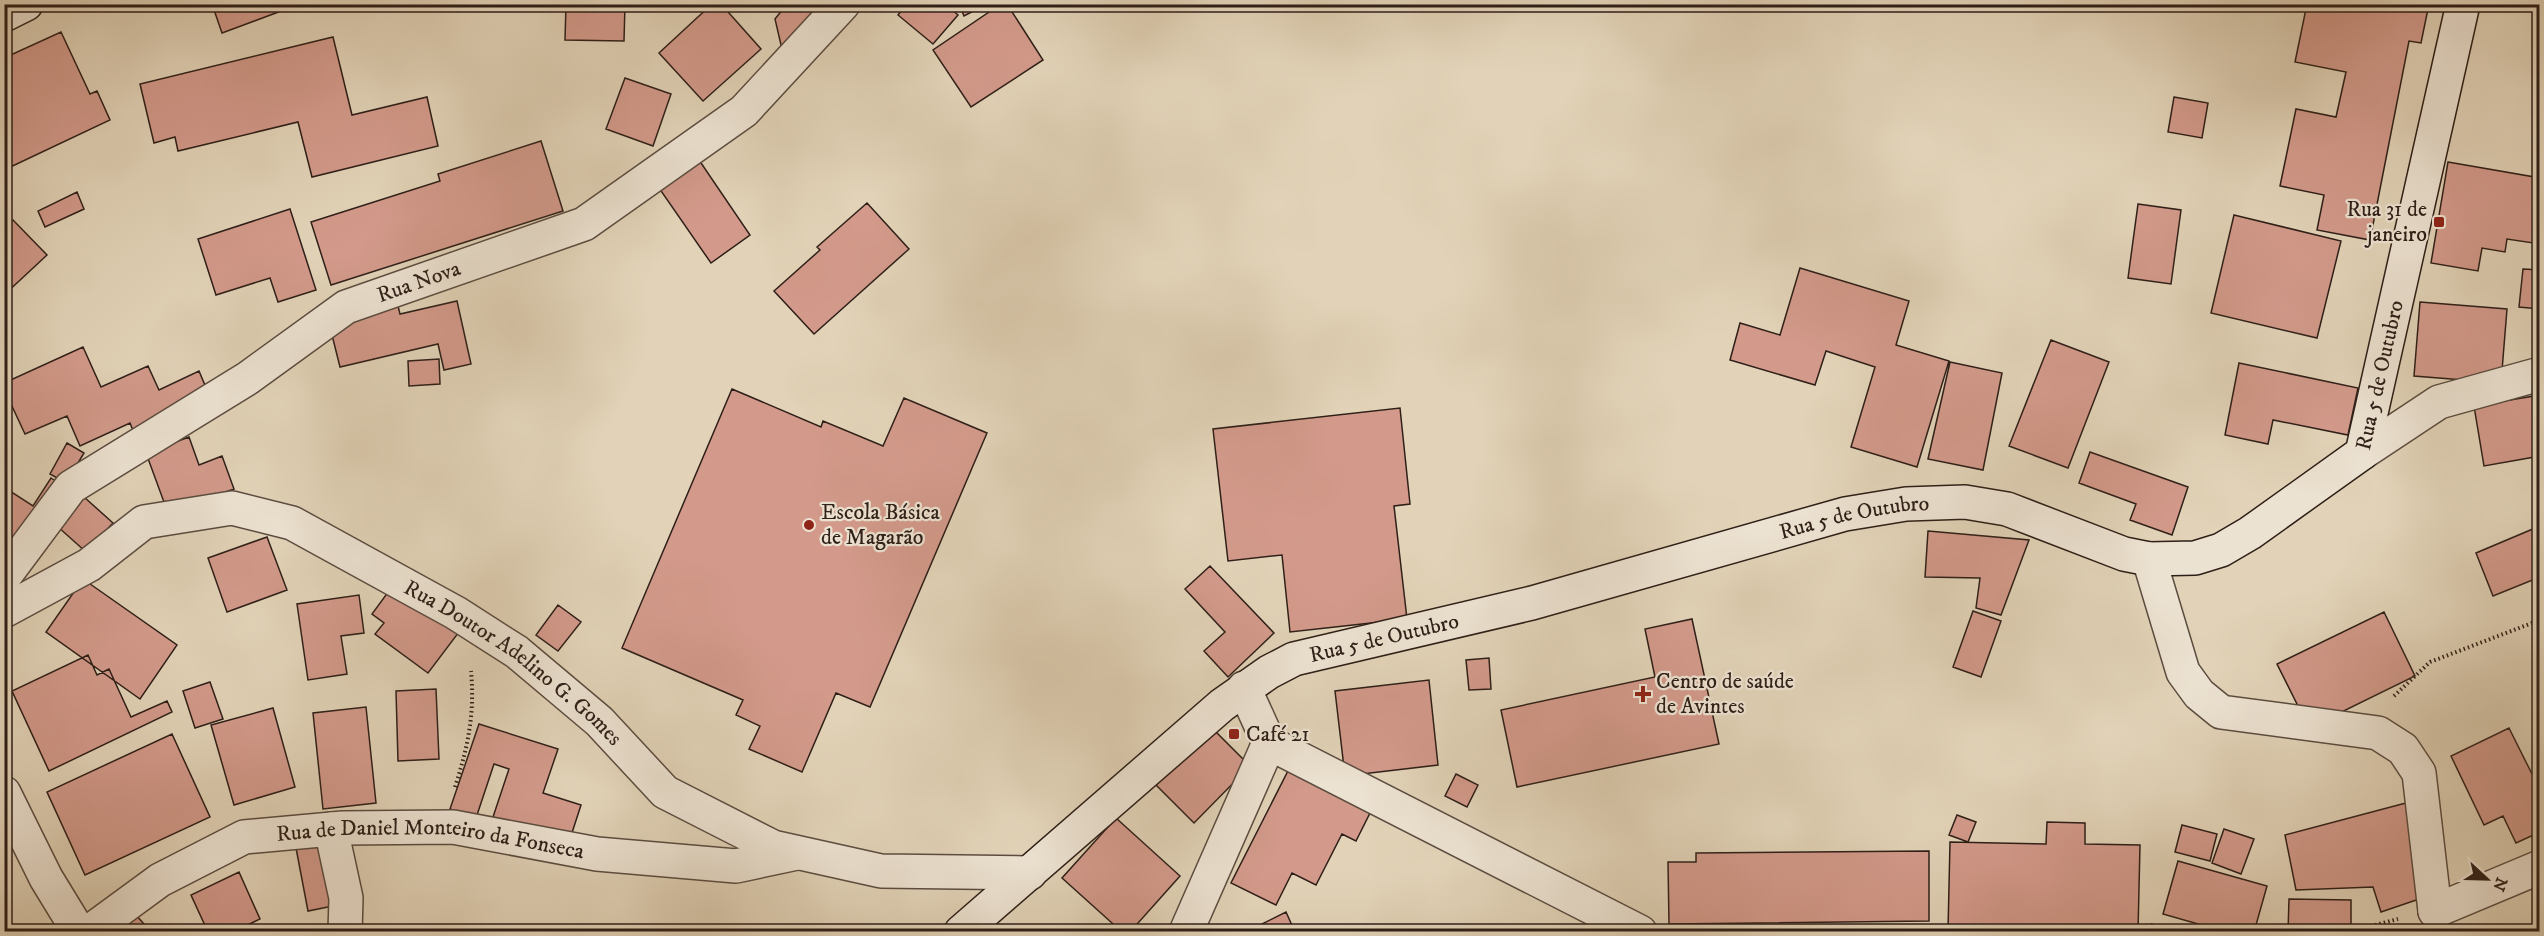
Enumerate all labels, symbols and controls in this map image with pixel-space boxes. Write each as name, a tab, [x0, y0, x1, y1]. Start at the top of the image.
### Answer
place label: Rua 31 de janeiro	[2347, 196, 2427, 248]
marker: Rua 31 de janeiro	[2432, 215, 2446, 229]
street label: Rua Nova	[373, 254, 465, 309]
street label: Rua 5 de Outubro	[2350, 298, 2409, 453]
street label: Rua 5 de Outubro	[1776, 490, 1930, 546]
place label: Escola Básica de Magarão	[821, 499, 940, 551]
marker: Escola Básica de Magarão	[802, 518, 816, 532]
street label: Rua Doutor Adelino G. Gomes	[400, 574, 628, 751]
street label: Rua 5 de Outubro	[1307, 607, 1462, 668]
place label: Centro de saúde de Avintes	[1656, 668, 1794, 720]
marker: Centro de saúde de Avintes	[1634, 685, 1652, 703]
place label: Café 21	[1246, 721, 1310, 748]
marker: Café 21	[1227, 727, 1241, 741]
street label: Rua de Daniel Monteiro da Fonseca	[275, 814, 587, 865]
north arrow	[2457, 849, 2517, 909]
text: N	[2488, 874, 2512, 894]

